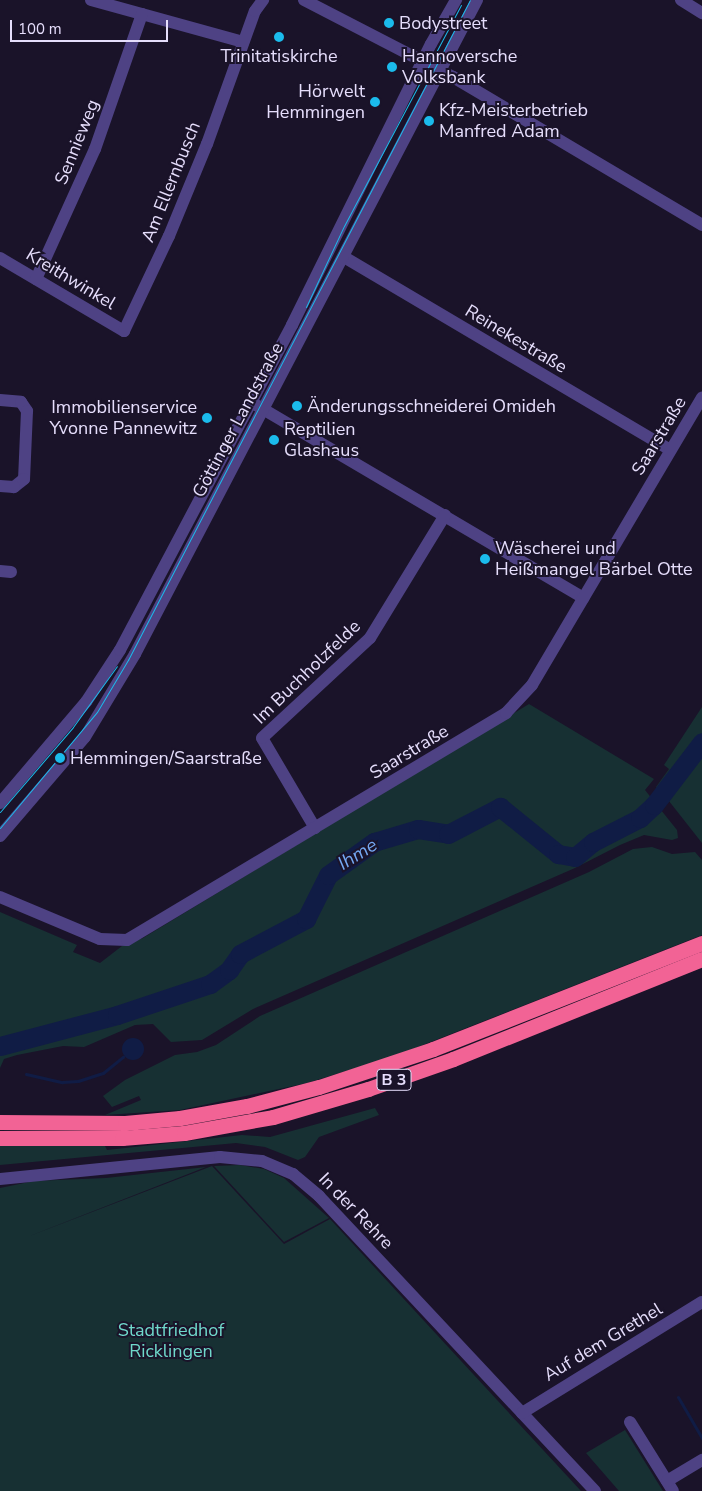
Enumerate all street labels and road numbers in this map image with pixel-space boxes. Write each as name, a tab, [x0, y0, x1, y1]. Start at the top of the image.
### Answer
street label: Sennieweg	[50, 96, 104, 188]
street label: Am Ellernbusch	[137, 118, 205, 246]
street label: Kreithwinkel	[22, 244, 120, 314]
street label: Reinekestraße	[461, 300, 571, 378]
street label: Göttinger Landstraße	[188, 339, 288, 501]
street label: Saarstraße	[627, 393, 691, 479]
street label: Im Buchholzfelde	[249, 616, 365, 728]
street label: Saarstraße	[366, 720, 452, 784]
road number: B 3	[376, 1066, 412, 1094]
street label: In der Rehre	[314, 1168, 398, 1254]
street label: Auf dem Grethel	[540, 1298, 666, 1386]

